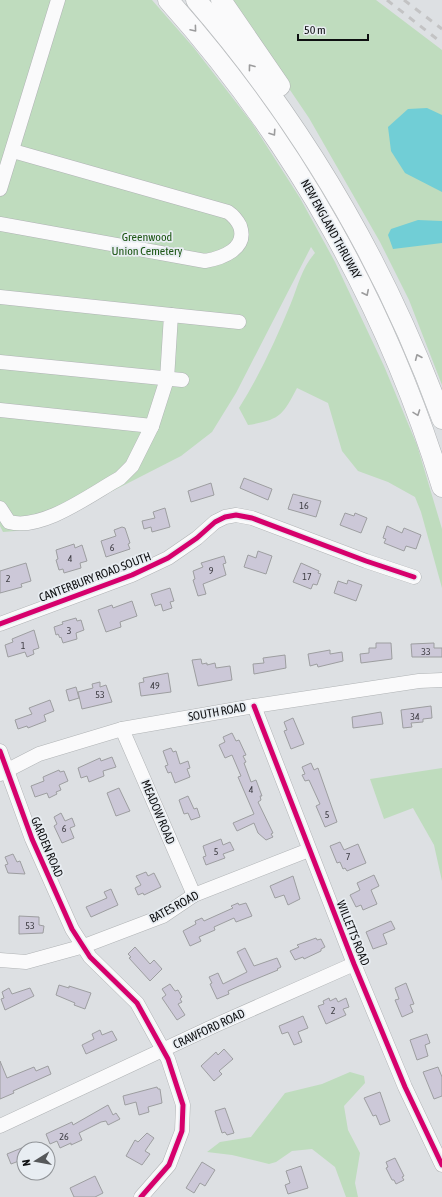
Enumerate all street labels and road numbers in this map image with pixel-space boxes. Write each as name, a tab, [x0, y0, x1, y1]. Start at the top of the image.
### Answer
street label: NEW ENGLAND THRUWAY	[298, 177, 364, 282]
street label: CANTERBURY ROAD SOUTH	[37, 549, 153, 605]
street label: SOUTH ROAD	[187, 700, 247, 724]
street label: MEADOW ROAD	[138, 778, 178, 847]
street label: GARDEN ROAD	[28, 815, 66, 880]
street label: BATES ROAD	[147, 888, 201, 926]
street label: WILLETTS ROAD	[334, 898, 372, 968]
street label: CRAWFORD ROAD	[171, 1006, 247, 1052]

